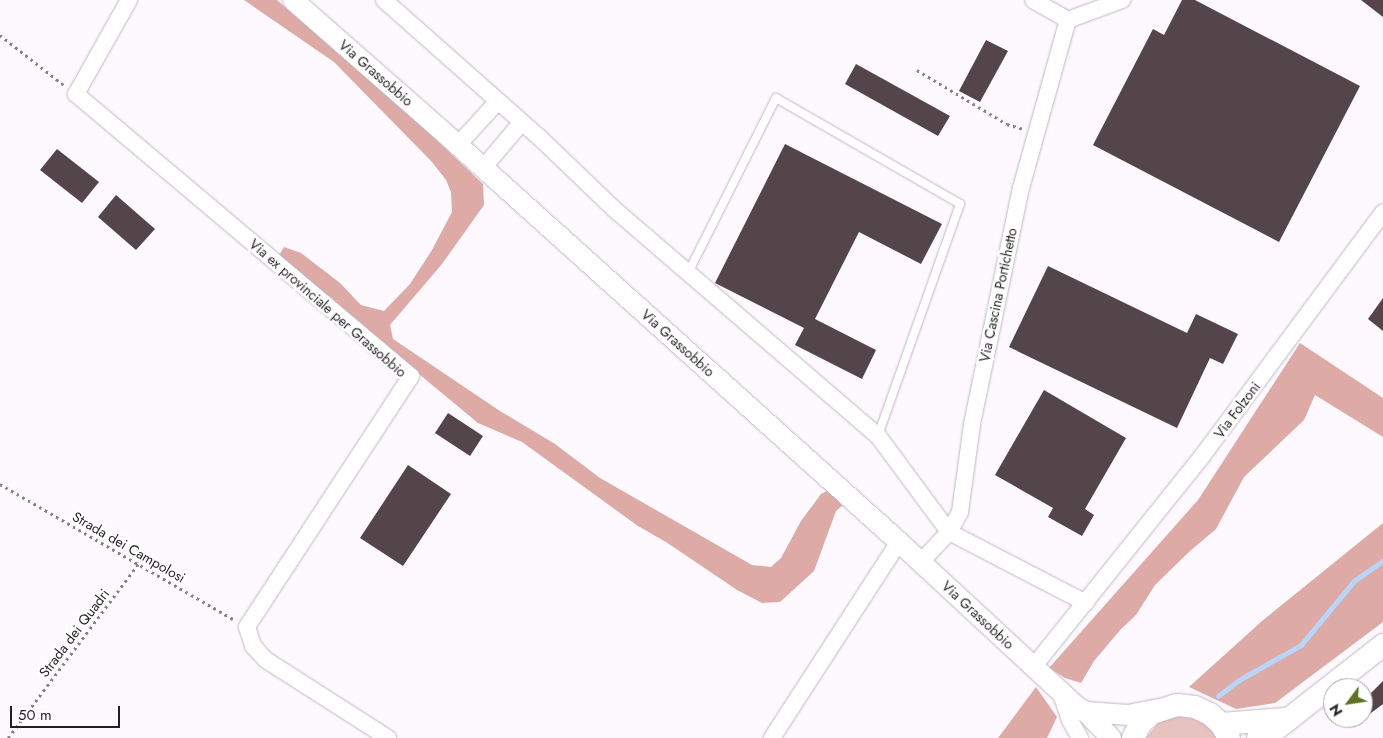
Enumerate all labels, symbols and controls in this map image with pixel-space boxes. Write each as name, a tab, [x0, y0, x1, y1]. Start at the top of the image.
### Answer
street label: Via Grassobbio	[336, 36, 416, 110]
street label: Via Cascina Portichetto	[976, 226, 1020, 364]
street label: Via ex provinciale per Grassobbio	[246, 235, 410, 381]
street label: Via Grassobbio	[638, 306, 718, 380]
street label: Via Folzoni	[1210, 379, 1264, 441]
street label: Strada dei Campolosi	[70, 508, 188, 586]
street label: Via Grassobbio	[938, 577, 1018, 653]
street label: Strada dei Quadri	[35, 586, 113, 680]
north arrow	[1323, 678, 1373, 728]
scale bar	[12, 696, 122, 728]
text: N	[1325, 700, 1347, 720]
text: 50 m	[18, 704, 52, 726]

